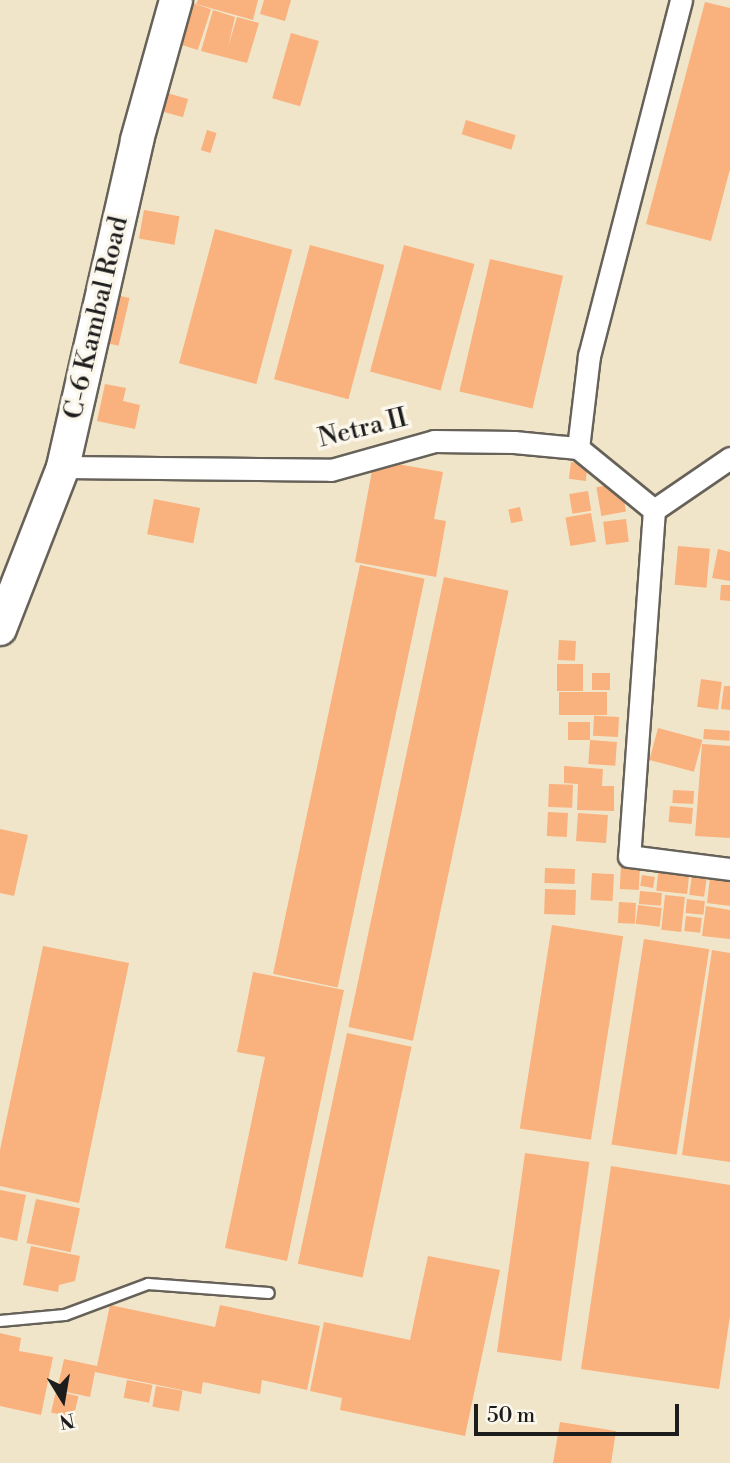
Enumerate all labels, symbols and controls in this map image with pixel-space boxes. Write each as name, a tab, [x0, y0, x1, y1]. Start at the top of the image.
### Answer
street label: C-6 Kambal Road	[58, 214, 136, 422]
street label: Netra II	[315, 403, 411, 455]
north arrow	[28, 1365, 98, 1435]
scale bar	[478, 1390, 683, 1434]
text: 50 m	[487, 1403, 535, 1429]
text: N	[57, 1407, 77, 1434]

